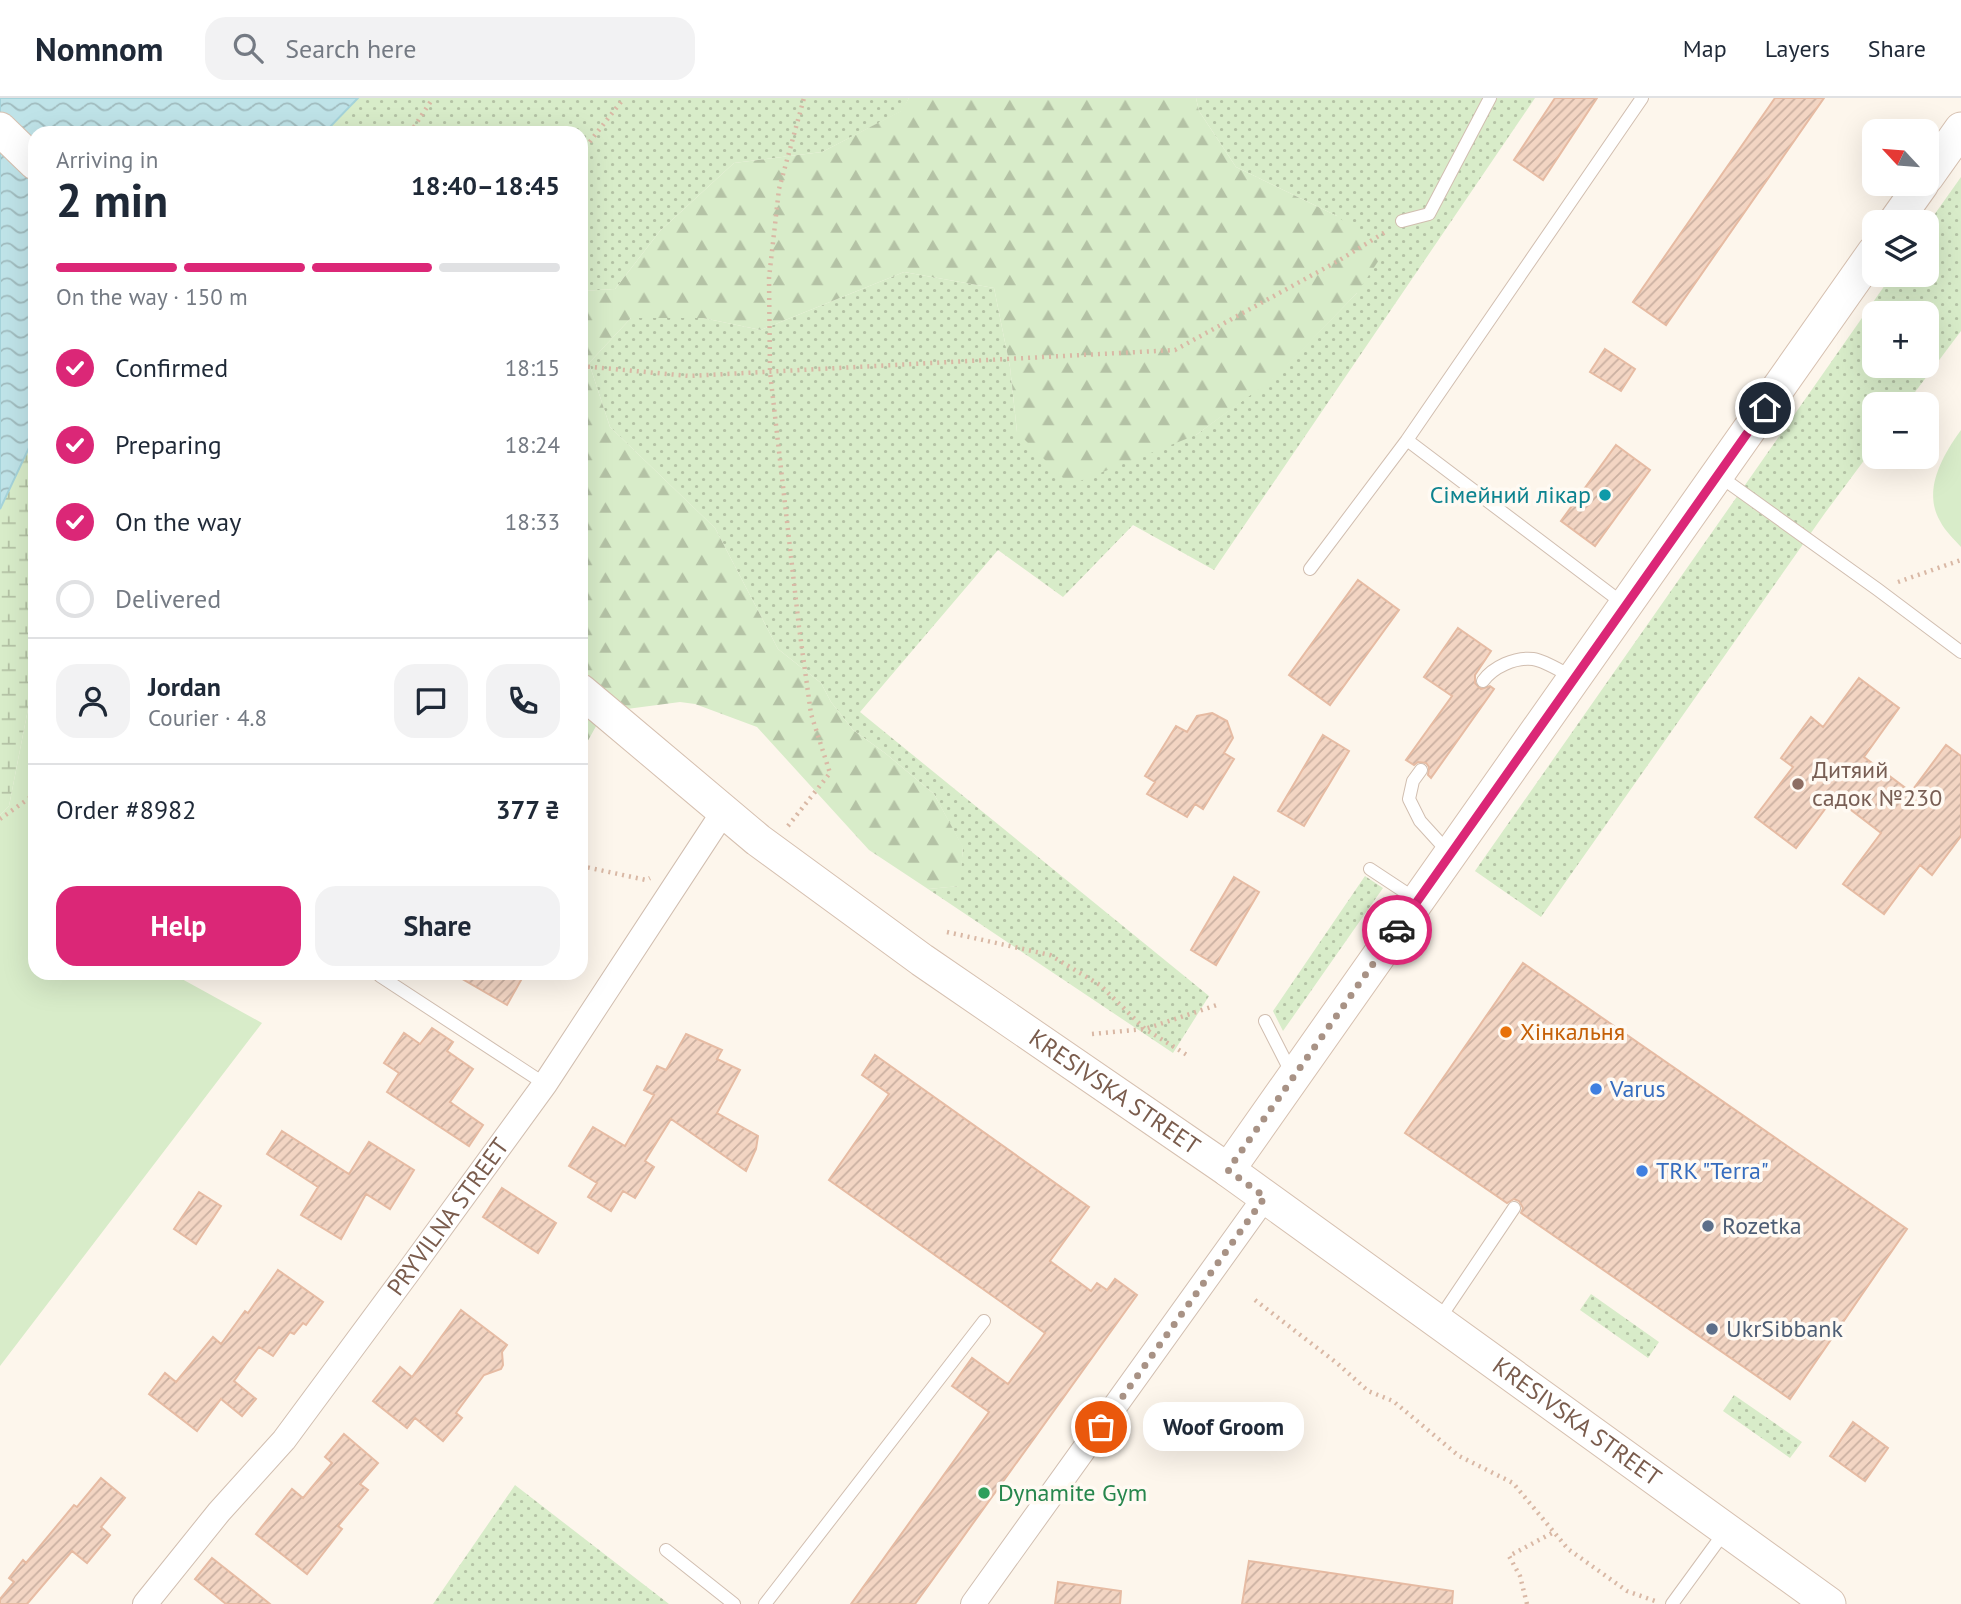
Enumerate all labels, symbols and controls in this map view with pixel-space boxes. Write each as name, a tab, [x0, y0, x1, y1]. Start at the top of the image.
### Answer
search box	[205, 17, 695, 80]
text: Nomnom	[35, 27, 163, 70]
icon: search	[229, 29, 267, 67]
text: Search here	[285, 32, 416, 65]
text: Map	[1683, 33, 1727, 64]
text: Layers	[1765, 33, 1830, 64]
text: Share	[1868, 33, 1926, 64]
north arrow	[1862, 119, 1939, 196]
map controls	[1862, 119, 1939, 469]
text: Arriving in	[56, 145, 158, 174]
text: 18:40–18:45	[411, 169, 560, 202]
text: 2 min	[56, 170, 168, 230]
button: layers	[1862, 210, 1939, 287]
text: On the way · 150 m	[56, 282, 248, 311]
button: +	[1862, 301, 1939, 378]
icon: check	[56, 349, 94, 387]
text: Confirmed	[115, 351, 228, 384]
text: 18:15	[505, 353, 560, 382]
pin	[1735, 378, 1795, 438]
icon: home	[1746, 389, 1784, 427]
button: −	[1862, 392, 1939, 469]
icon: check	[56, 426, 94, 464]
text: Preparing	[115, 428, 222, 461]
text: 18:24	[505, 430, 560, 459]
place label: Сімейний лікар	[1430, 479, 1591, 510]
marker: Сімейний лікар	[1597, 487, 1613, 503]
icon: check	[56, 503, 94, 541]
text: On the way	[115, 505, 241, 538]
text: 18:33	[505, 507, 560, 536]
text: Delivered	[115, 582, 221, 615]
button: person	[56, 664, 130, 738]
button: chat	[394, 664, 468, 738]
button: phone	[486, 664, 560, 738]
text: Jordan	[148, 670, 221, 703]
text: Courier · 4.8	[148, 703, 267, 732]
place label: Дитяий садок №230	[1812, 754, 1942, 813]
marker: Дитяий садок №230	[1790, 776, 1806, 792]
text: Order #8982	[56, 793, 196, 826]
text: 377 ₴	[496, 793, 560, 826]
button: Help	[56, 886, 301, 966]
button: Share	[315, 886, 560, 966]
courier	[1362, 895, 1432, 965]
icon: car	[1378, 911, 1416, 949]
place label: Хінкальня	[1520, 1016, 1625, 1047]
street label: KRESIVSKA STREET	[1023, 1022, 1206, 1161]
marker: Хінкальня	[1498, 1024, 1514, 1040]
place label: Varus	[1609, 1073, 1666, 1104]
marker: Varus	[1588, 1081, 1604, 1097]
street label: PRYVILNA STREET	[380, 1132, 516, 1302]
place label: TRK "Terra"	[1656, 1155, 1769, 1186]
marker: TRK "Terra"	[1634, 1163, 1650, 1179]
place label: Rozetka	[1722, 1210, 1802, 1241]
marker: Rozetka	[1700, 1218, 1716, 1234]
place label: UkrSibbank	[1726, 1313, 1843, 1344]
marker: UkrSibbank	[1704, 1321, 1720, 1337]
street label: KRESIVSKA STREET	[1487, 1350, 1668, 1493]
pin	[1071, 1397, 1131, 1457]
callout: Woof Groom	[1143, 1402, 1304, 1452]
icon: bag	[1082, 1408, 1120, 1446]
text: Woof Groom	[1163, 1412, 1284, 1441]
place label: Dynamite Gym	[998, 1477, 1147, 1508]
marker: Dynamite Gym	[976, 1485, 992, 1501]

